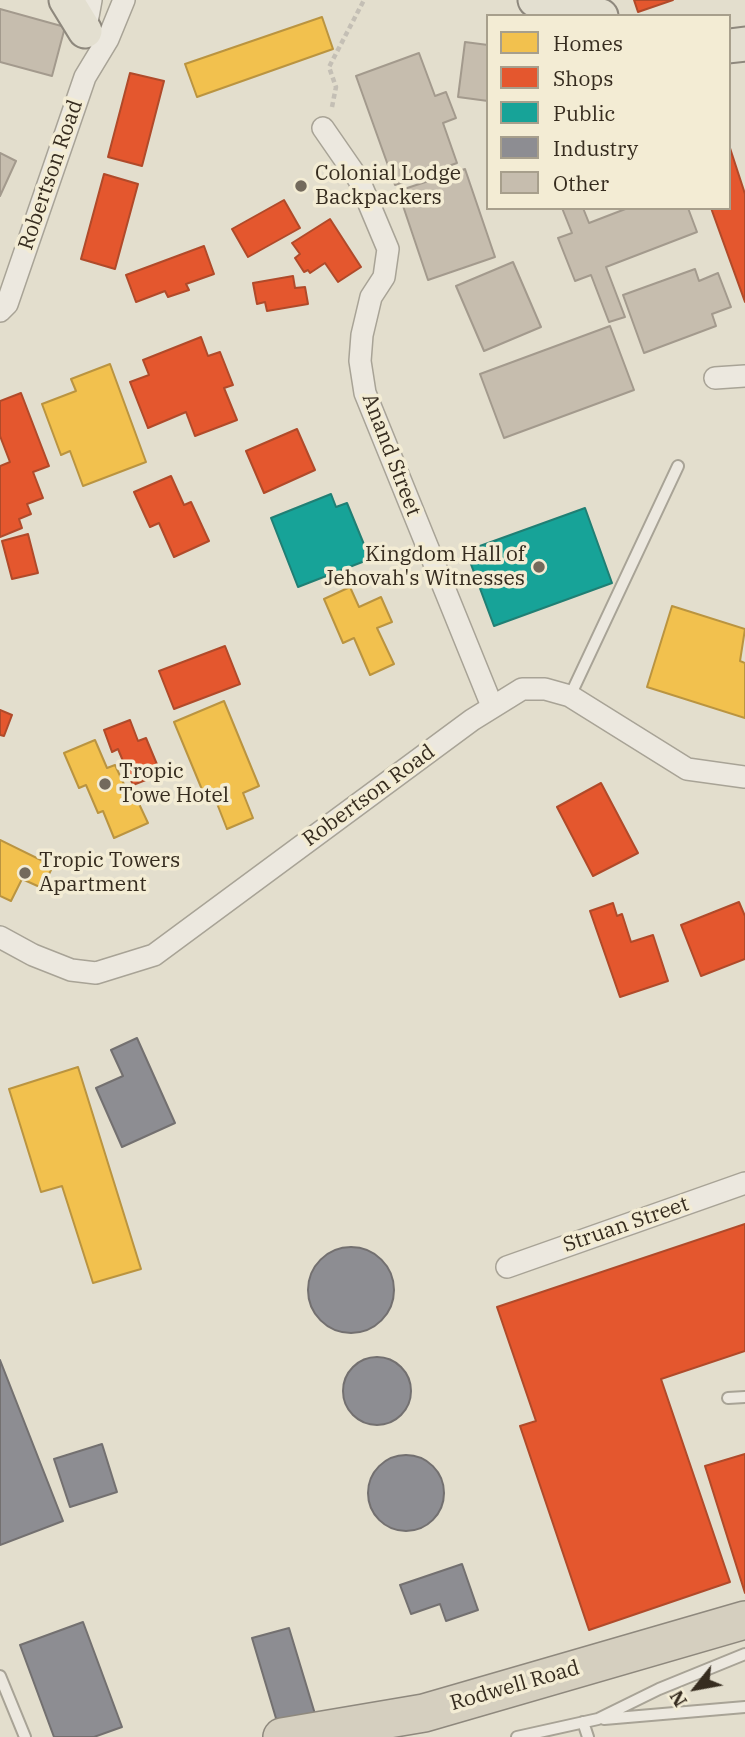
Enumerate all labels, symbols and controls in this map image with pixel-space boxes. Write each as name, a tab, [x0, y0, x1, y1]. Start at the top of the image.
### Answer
legend	[486, 14, 731, 210]
text: Homes	[553, 29, 623, 57]
text: Shops	[553, 64, 613, 92]
street label: Robertson Road	[14, 97, 88, 253]
text: Public	[553, 99, 615, 127]
text: Industry	[553, 134, 638, 162]
place label: Colonial Lodge Backpackers	[315, 161, 461, 211]
text: Other	[553, 169, 609, 197]
marker: Colonial Lodge Backpackers	[293, 178, 309, 194]
street label: Anand Street	[356, 390, 426, 520]
place label: Kingdom Hall of Jehovah's Witnesses	[324, 542, 525, 592]
marker: Kingdom Hall of Jehovah's Witnesses	[531, 559, 547, 575]
street label: Robertson Road	[298, 740, 440, 852]
place label: Tropic Towe Hotel	[119, 759, 229, 809]
marker: Tropic Towe Hotel	[97, 776, 113, 792]
place label: Tropic Towers Apartment	[39, 848, 180, 898]
marker: Tropic Towers Apartment	[17, 865, 33, 881]
street label: Struan Street	[560, 1192, 692, 1258]
north arrow	[661, 1653, 731, 1723]
street label: Rodwell Road	[447, 1655, 583, 1717]
text: N	[664, 1686, 692, 1711]

